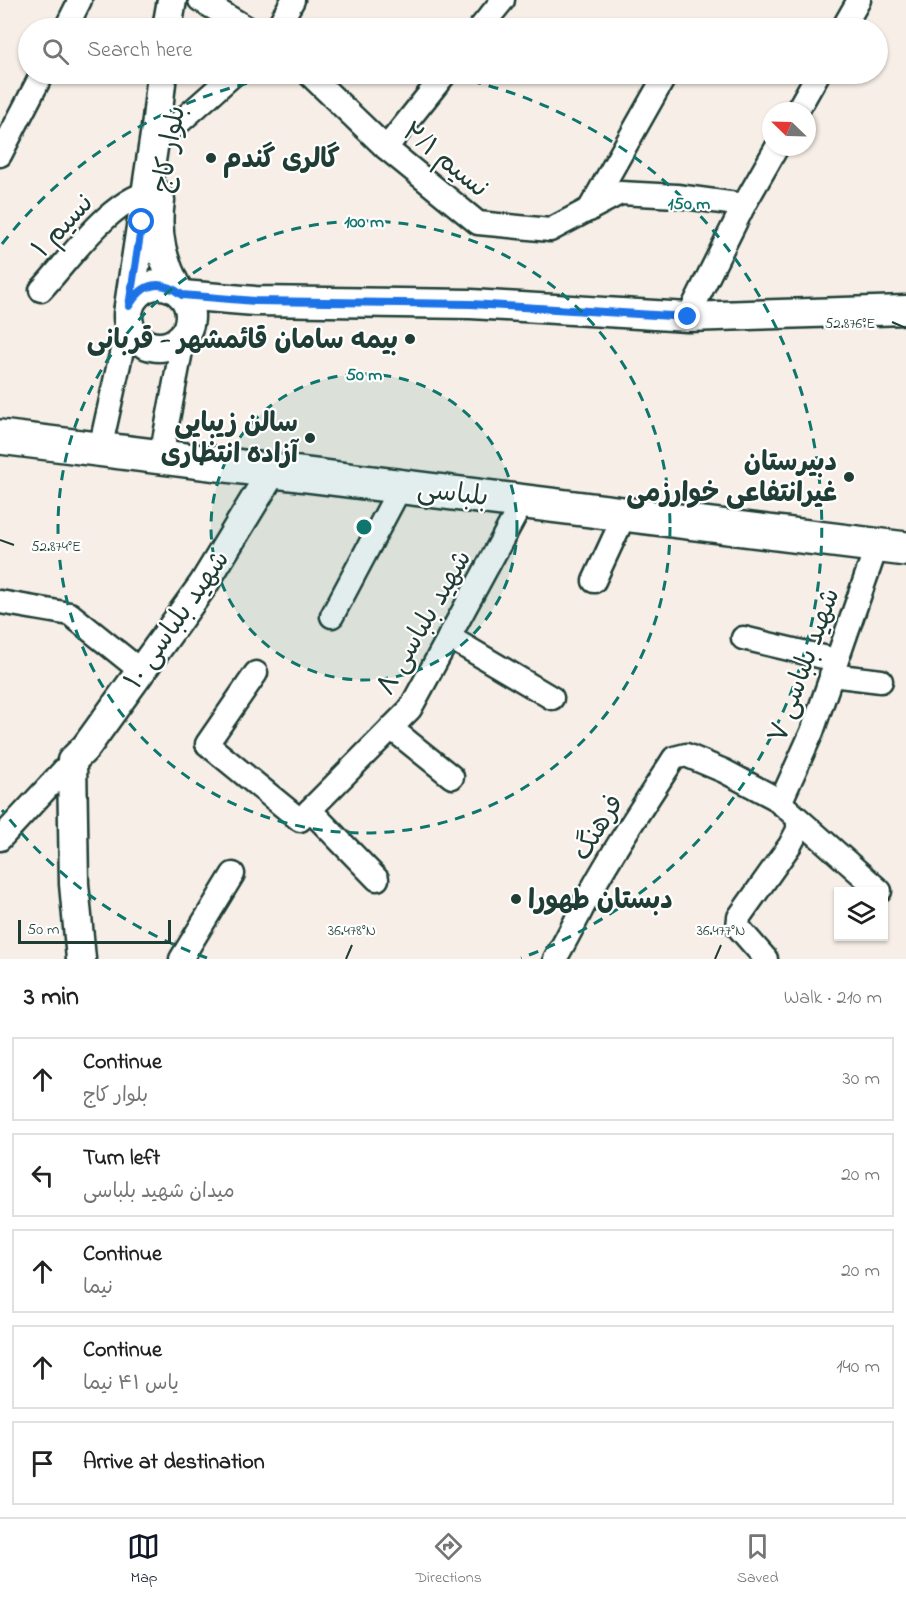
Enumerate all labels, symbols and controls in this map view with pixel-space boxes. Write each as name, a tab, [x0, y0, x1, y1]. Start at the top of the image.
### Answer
search box	[18, 18, 888, 84]
icon: search	[39, 35, 72, 68]
text: Search here	[87, 35, 192, 67]
north arrow	[762, 102, 816, 156]
street label: بلوار کاج	[144, 103, 197, 196]
street label: نسیم ۲/۱	[393, 114, 496, 208]
place label: گالری گندم	[223, 141, 340, 180]
marker: گالری گندم	[204, 151, 218, 165]
street label: نسیم ۱	[24, 186, 104, 268]
text: 150 m	[668, 192, 710, 218]
route start	[128, 208, 154, 234]
text: 100 m	[344, 210, 384, 236]
route end	[674, 303, 700, 329]
text: 52.876°E	[825, 313, 875, 335]
place label: بیمه سامان قائمشهر - قربانی	[87, 322, 398, 361]
marker: بیمه سامان قائمشهر - قربانی	[403, 332, 417, 346]
text: 50 m	[346, 363, 382, 389]
place label: سالن زیبایی آزاده انتظاری	[161, 405, 300, 475]
marker: سالن زیبایی آزاده انتظاری	[303, 431, 317, 445]
place label: دبیرستان غیرانتفاعی خوارزمی	[626, 444, 837, 514]
marker: دبیرستان غیرانتفاعی خوارزمی	[842, 470, 856, 484]
street label: بلباسی	[415, 471, 491, 518]
centre of rings	[354, 517, 374, 537]
text: 52.874°E	[31, 536, 81, 558]
street label: شهید بلباسی ١٠	[116, 543, 240, 698]
street label: شهید بلباسی ۸	[368, 543, 483, 703]
street label: شهید بلباسی ۷	[759, 583, 851, 749]
street label: فرهنگ	[564, 788, 635, 869]
place label: دبستان طهورا	[528, 882, 673, 921]
map controls	[834, 887, 888, 941]
button: layers	[834, 887, 888, 941]
marker: دبستان طهورا	[509, 892, 523, 906]
scale bar	[18, 917, 171, 944]
text: 50 m	[27, 918, 59, 942]
text: 36.478°N	[328, 920, 376, 942]
text: 36.477°N	[697, 920, 745, 942]
text: 3 min	[24, 979, 79, 1017]
text: Walk · 210 m	[784, 984, 882, 1013]
text: Continue	[83, 1047, 162, 1079]
icon: ahead	[26, 1063, 59, 1096]
text: 30 m	[843, 1065, 880, 1094]
text: بلوار کاج	[83, 1082, 148, 1111]
text: Turn left	[83, 1143, 160, 1175]
icon: left	[26, 1159, 59, 1192]
text: 20 m	[841, 1161, 880, 1190]
text: میدان شهید بلباسی	[83, 1178, 235, 1207]
text: Continue	[83, 1239, 162, 1271]
icon: ahead	[26, 1255, 59, 1288]
text: 20 m	[841, 1257, 880, 1286]
text: نیما	[83, 1274, 113, 1303]
text: Continue	[83, 1335, 162, 1367]
icon: ahead	[26, 1351, 59, 1384]
text: 140 m	[836, 1353, 880, 1382]
text: یاس ۴۱ نیما	[83, 1370, 179, 1399]
icon: arrive	[26, 1447, 59, 1480]
text: Arrive at destination	[83, 1447, 265, 1479]
tab: Map	[127, 1530, 160, 1590]
tab: Directions	[415, 1530, 482, 1590]
tab: Saved	[737, 1530, 779, 1590]

